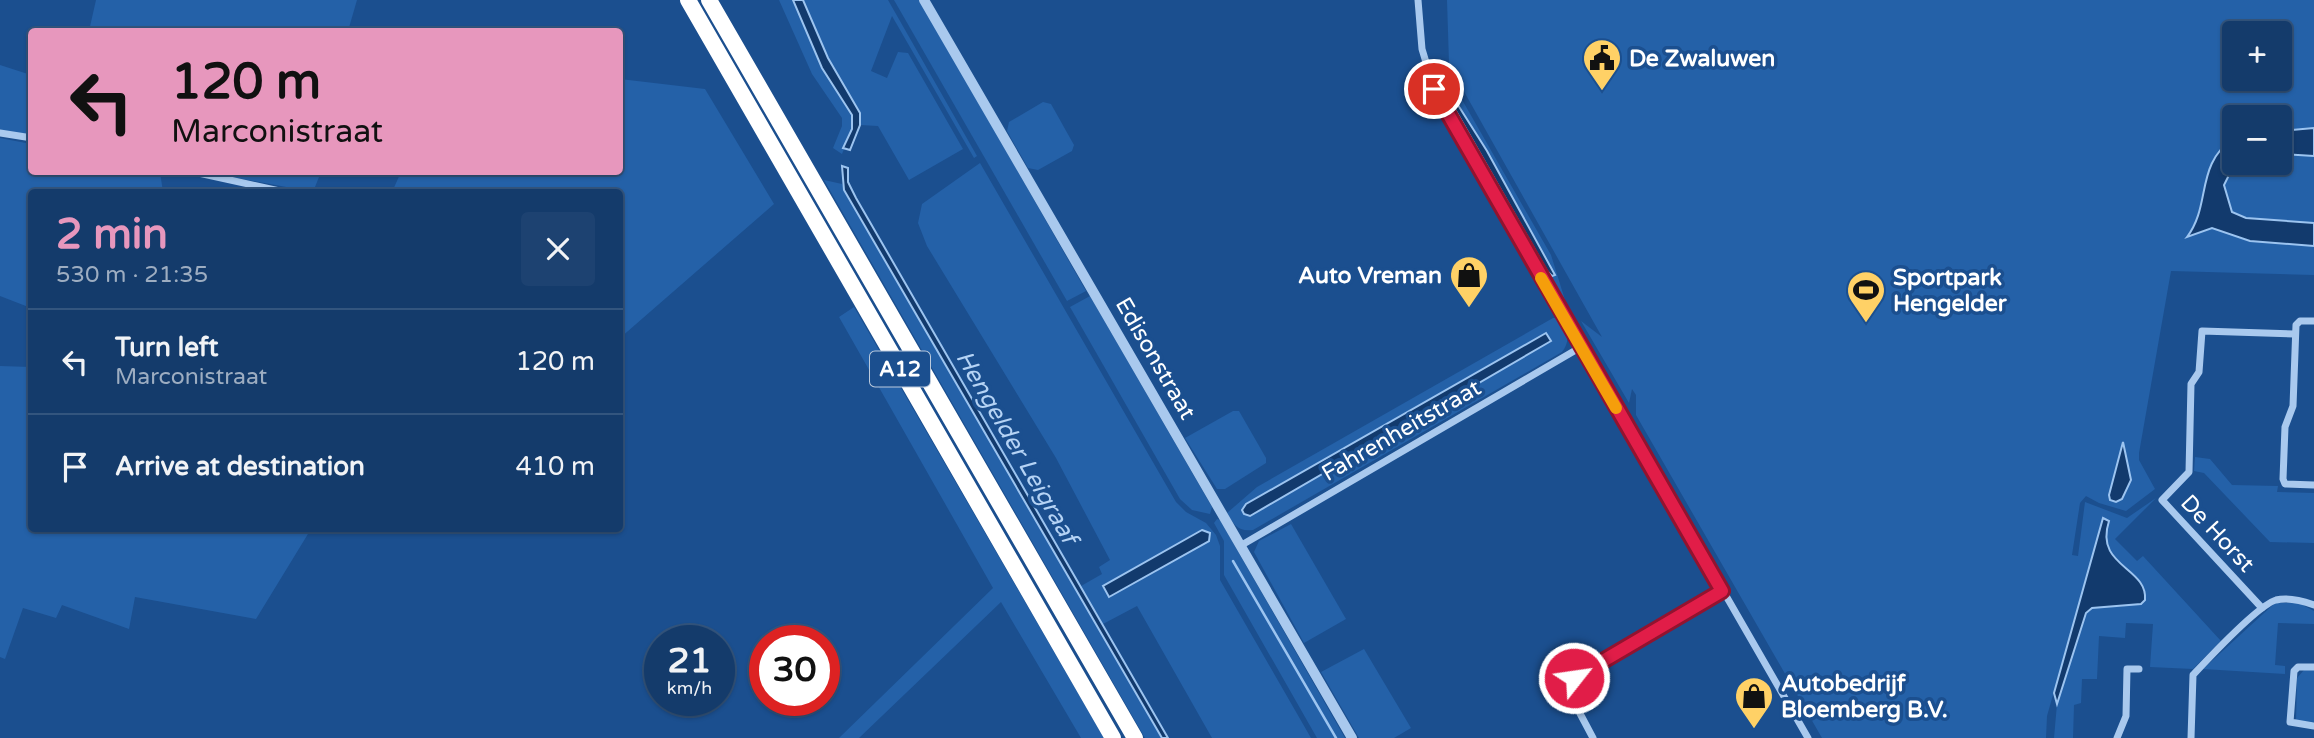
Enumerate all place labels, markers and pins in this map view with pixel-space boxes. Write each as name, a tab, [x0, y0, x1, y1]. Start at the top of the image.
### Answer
public building icon: De Zwaluwen	[1581, 37, 1623, 92]
place label: De Zwaluwen	[1629, 45, 1775, 73]
pin	[1404, 59, 1464, 119]
shop icon: Auto Vreman	[1448, 254, 1490, 309]
place label: Auto Vreman	[1298, 262, 1442, 290]
place label: Sportpark Hengelder	[1893, 264, 2008, 318]
sports icon: Sportpark Hengelder	[1845, 269, 1887, 324]
place label: Autobedrijf Bloemberg B.V.	[1781, 670, 1948, 724]
shop icon: Autobedrijf Bloemberg B.V.	[1733, 675, 1775, 730]

